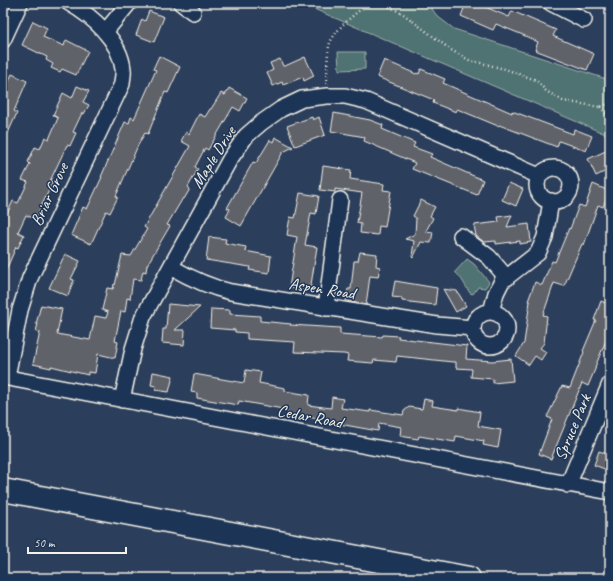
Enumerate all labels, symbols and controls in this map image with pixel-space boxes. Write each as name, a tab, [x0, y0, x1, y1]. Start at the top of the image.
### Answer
street label: Maple Drive	[186, 121, 241, 192]
street label: Briar Grove	[26, 158, 74, 229]
street label: Aspen Road	[287, 273, 359, 304]
street label: Spruce Park	[549, 389, 596, 463]
street label: Cedar Road	[276, 400, 347, 434]
scale bar	[28, 529, 126, 555]
text: 50 m	[34, 535, 56, 551]

